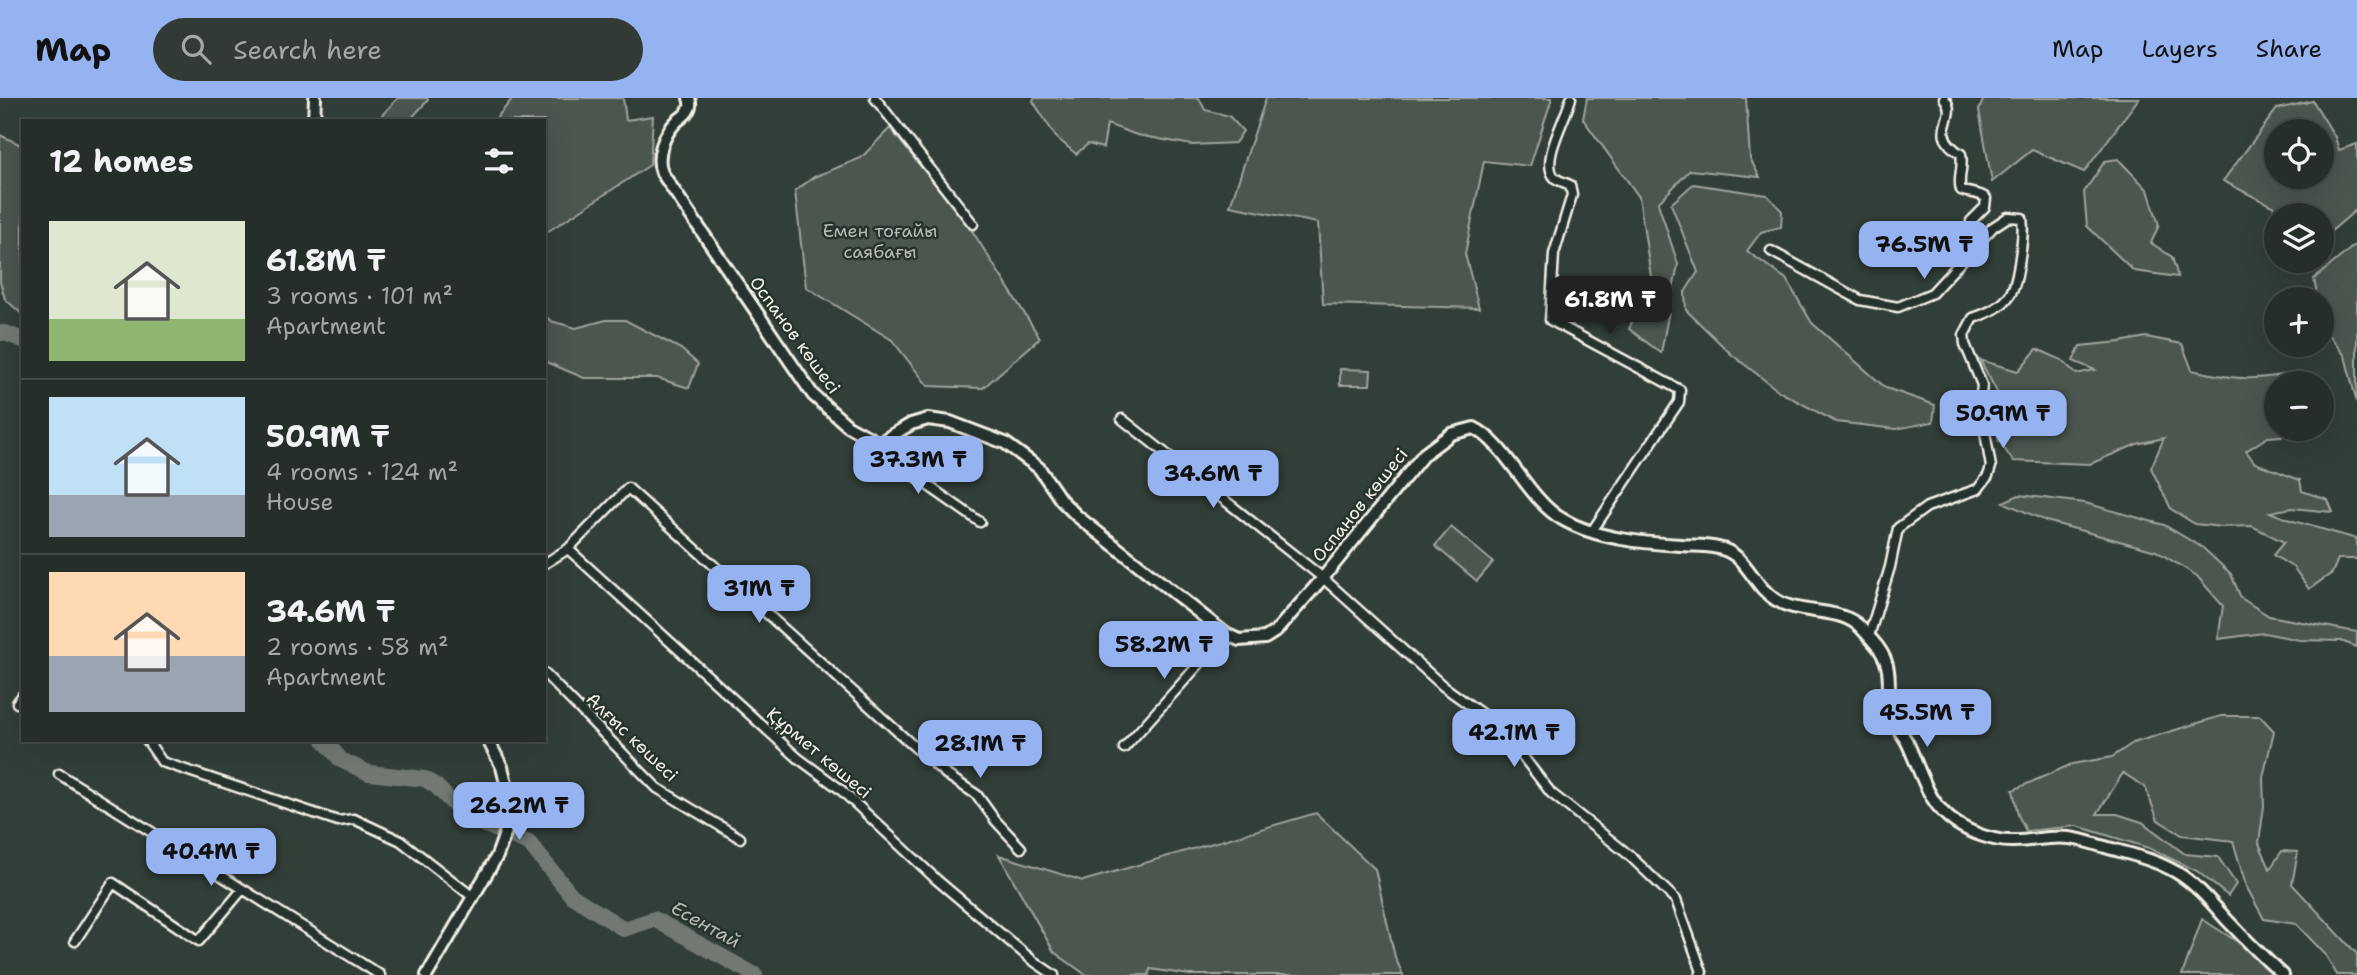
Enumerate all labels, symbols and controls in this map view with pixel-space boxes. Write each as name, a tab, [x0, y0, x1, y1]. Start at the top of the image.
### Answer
search box	[153, 18, 643, 81]
text: Map	[35, 27, 111, 72]
icon: search	[177, 30, 215, 68]
text: Search here	[233, 32, 382, 67]
text: Map	[2052, 33, 2103, 65]
text: Layers	[2141, 33, 2218, 65]
text: Share	[2256, 33, 2322, 65]
map controls	[2264, 119, 2334, 441]
button: locate	[2264, 119, 2334, 189]
text: 12 homes	[49, 141, 193, 182]
icon: filters	[480, 142, 518, 180]
button: layers	[2264, 203, 2334, 273]
park label: Емен тоғайы саябағы	[823, 219, 937, 264]
pin: 76.5M ₸	[1859, 222, 1989, 281]
text: 76.5M ₸	[1875, 229, 1973, 259]
text: 61.8M ₸	[266, 240, 386, 281]
icon: home	[105, 249, 189, 333]
street label: Оспанов көшесі	[744, 271, 846, 399]
pin: 61.8M ₸	[1545, 276, 1675, 336]
text: 3 rooms · 101 m²	[266, 281, 453, 311]
text: 61.8M ₸	[1564, 284, 1656, 314]
button: +	[2264, 287, 2334, 357]
text: Apartment	[266, 311, 386, 341]
button: −	[2264, 371, 2334, 441]
pin: 50.9M ₸	[1938, 390, 2068, 450]
text: 50.9M ₸	[1956, 398, 2050, 428]
text: 50.9M ₸	[266, 416, 389, 457]
icon: home	[105, 425, 189, 509]
pin: 37.3M ₸	[853, 436, 983, 496]
street label: Оспанов көшесі	[1307, 443, 1413, 567]
text: 37.3M ₸	[869, 444, 967, 474]
pin: 34.6M ₸	[1148, 450, 1278, 510]
text: 4 rooms · 124 m²	[266, 457, 458, 487]
text: 34.6M ₸	[1164, 458, 1262, 488]
text: House	[266, 487, 334, 517]
pin: 31M ₸	[710, 566, 808, 625]
text: 31M ₸	[723, 573, 795, 603]
text: 34.6M ₸	[266, 591, 395, 632]
icon: home	[105, 600, 189, 684]
pin: 58.2M ₸	[1099, 622, 1229, 681]
text: 58.2M ₸	[1115, 629, 1213, 659]
text: 2 rooms · 58 m²	[266, 632, 449, 662]
text: Apartment	[266, 662, 386, 692]
street label: Алғыс көшесі	[581, 687, 683, 787]
pin: 45.5M ₸	[1862, 690, 1992, 749]
text: 45.5M ₸	[1879, 697, 1975, 727]
street label: Құрмет көшесі	[761, 702, 877, 804]
pin: 42.1M ₸	[1449, 710, 1579, 769]
text: 42.1M ₸	[1468, 717, 1560, 747]
pin: 28.1M ₸	[915, 720, 1045, 780]
text: 28.1M ₸	[934, 728, 1026, 758]
pin: 26.2M ₸	[454, 782, 584, 842]
text: 26.2M ₸	[469, 790, 569, 820]
pin: 40.4M ₸	[146, 828, 276, 888]
text: 40.4M ₸	[162, 836, 260, 866]
water label: Есентай	[666, 895, 745, 954]

